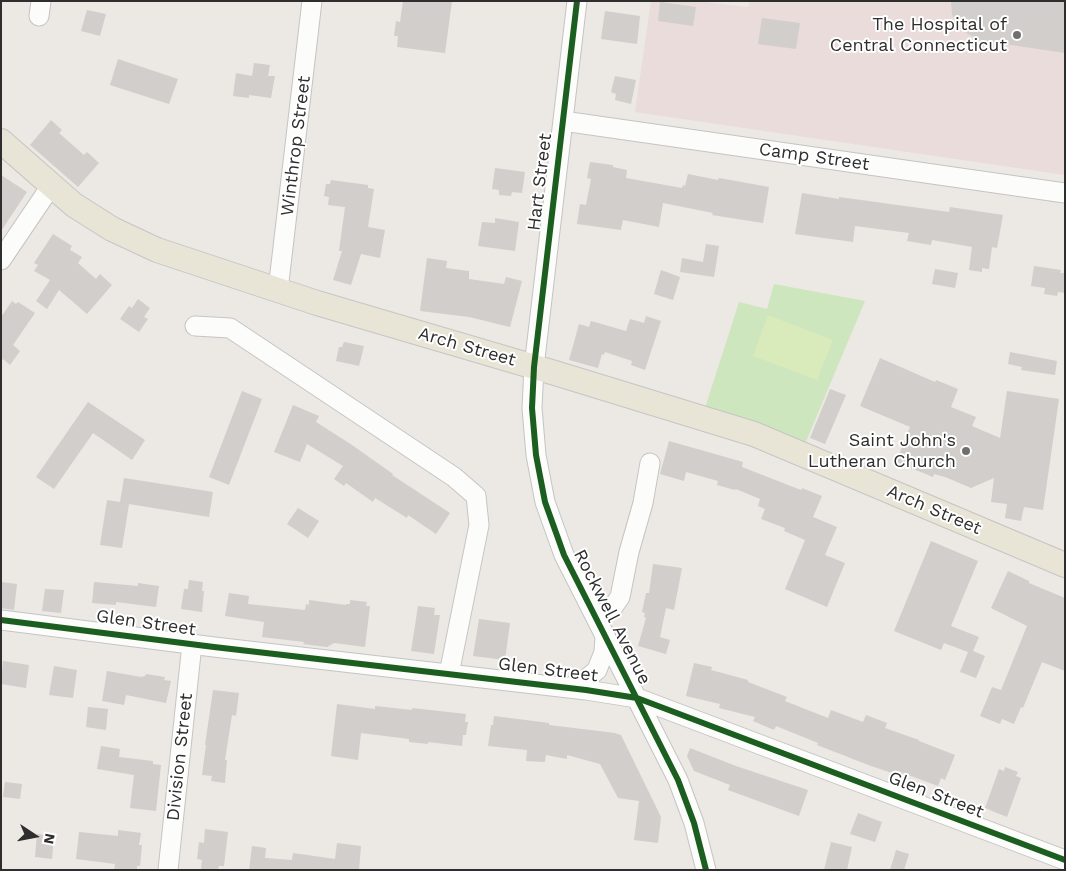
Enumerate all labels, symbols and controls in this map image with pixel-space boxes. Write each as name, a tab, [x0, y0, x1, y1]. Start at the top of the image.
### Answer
place label: The Hospital of Central Connecticut	[830, 14, 1007, 56]
marker: The Hospital of Central Connecticut	[1011, 29, 1023, 41]
street label: Winthrop Street	[277, 75, 315, 217]
street label: Hart Street	[523, 132, 557, 232]
street label: Camp Street	[757, 139, 871, 175]
street label: Arch Street	[416, 323, 518, 371]
place label: Saint John's Lutheran Church	[808, 430, 956, 472]
marker: Saint John's Lutheran Church	[960, 445, 972, 457]
street label: Arch Street	[884, 480, 984, 540]
street label: Rockwell Avenue	[569, 546, 655, 688]
street label: Glen Street	[95, 605, 197, 641]
street label: Glen Street	[497, 653, 599, 687]
street label: Division Street	[163, 692, 197, 822]
street label: Glen Street	[885, 767, 987, 823]
north arrow	[10, 811, 60, 861]
text: N	[41, 832, 59, 845]

